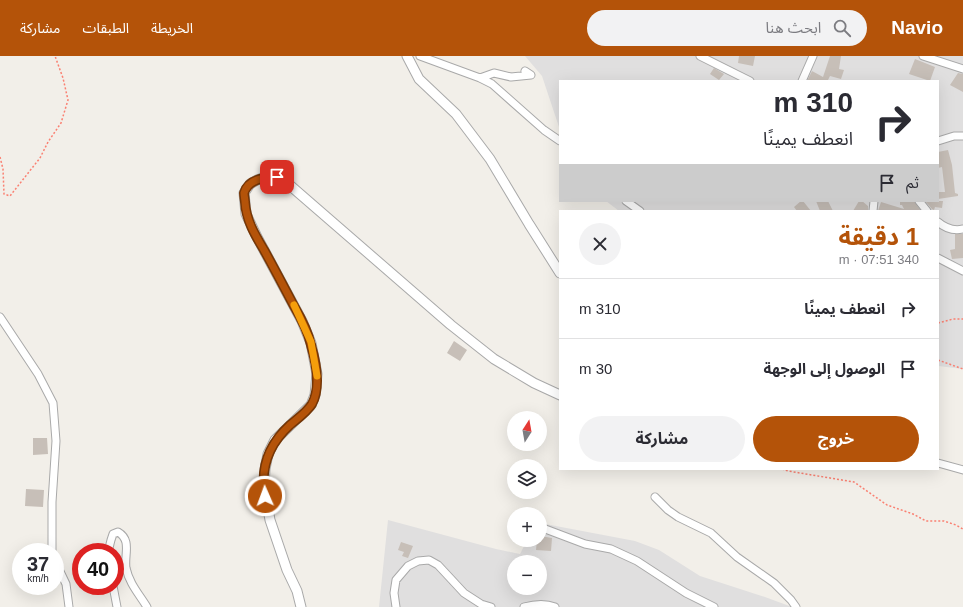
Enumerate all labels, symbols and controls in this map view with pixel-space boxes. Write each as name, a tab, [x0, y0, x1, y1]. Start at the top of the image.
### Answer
search box	[587, 10, 867, 46]
icon: search	[831, 17, 853, 39]
text: Navio	[891, 17, 943, 38]
text: ابحث هنا	[765, 19, 821, 36]
text: مشاركة	[20, 20, 60, 36]
text: الطبقات	[82, 20, 129, 36]
text: الخريطة	[151, 20, 193, 36]
text: 310 m	[774, 87, 853, 118]
icon: right	[867, 96, 919, 148]
text: انعطف يمينًا	[763, 129, 853, 149]
pin	[260, 160, 294, 194]
icon: arrive	[266, 166, 288, 188]
icon: arrive	[876, 172, 898, 194]
text: ثم	[906, 174, 919, 191]
button: close	[579, 223, 621, 265]
text: 1 دقيقة	[839, 223, 919, 250]
text: 340 m · 07:51	[839, 252, 919, 267]
icon: right	[897, 298, 919, 320]
text: 310 m	[579, 300, 621, 317]
text: انعطف يمينًا	[804, 300, 885, 317]
icon: arrive	[897, 358, 919, 380]
text: 30 m	[579, 360, 612, 377]
text: الوصول إلى الوجهة	[763, 360, 885, 377]
north arrow	[507, 411, 547, 451]
map controls	[507, 411, 547, 595]
button: مشاركة	[579, 416, 745, 462]
button: خروج	[753, 416, 919, 462]
button: layers	[507, 459, 547, 499]
position arrow	[244, 475, 286, 517]
button: +	[507, 507, 547, 547]
speed limit sign: 40	[72, 543, 124, 595]
text: 37	[27, 553, 49, 575]
button: −	[507, 555, 547, 595]
text: km/h	[27, 573, 49, 584]

